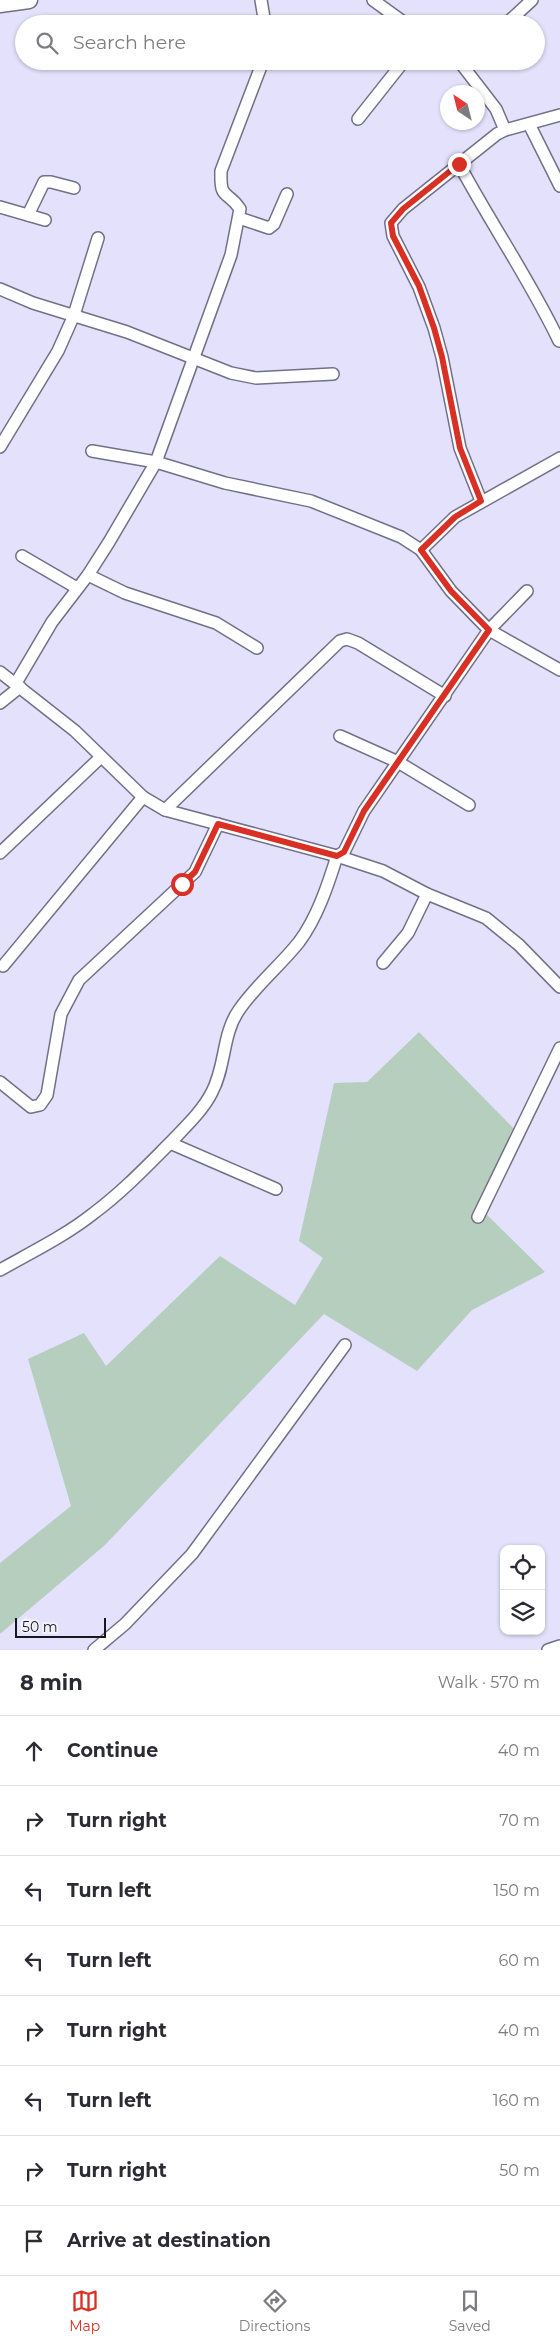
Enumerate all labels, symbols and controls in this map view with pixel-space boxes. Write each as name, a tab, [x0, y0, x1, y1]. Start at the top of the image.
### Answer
search box	[15, 15, 545, 70]
icon: search	[33, 29, 61, 57]
text: Search here	[73, 31, 186, 54]
north arrow	[440, 85, 485, 130]
route end	[448, 153, 471, 176]
route start	[171, 873, 194, 896]
map controls	[500, 1545, 545, 1635]
button: locate	[500, 1545, 545, 1590]
button: layers	[500, 1590, 545, 1635]
scale bar	[15, 1615, 106, 1638]
text: 50 m	[22, 1618, 58, 1636]
text: 8 min	[20, 1670, 83, 1695]
text: Walk · 570 m	[438, 1673, 540, 1692]
icon: ahead	[20, 1737, 48, 1765]
text: Continue	[67, 1739, 158, 1762]
text: 40 m	[498, 1741, 540, 1760]
icon: right	[20, 1807, 48, 1835]
text: Turn right	[67, 1809, 167, 1832]
text: 70 m	[499, 1811, 540, 1830]
icon: left	[20, 1877, 48, 1905]
text: Turn left	[67, 1879, 152, 1902]
text: 150 m	[493, 1881, 540, 1900]
icon: left	[20, 1947, 48, 1975]
text: Turn left	[67, 1949, 152, 1972]
text: 60 m	[498, 1951, 540, 1970]
icon: right	[20, 2017, 48, 2045]
text: Turn right	[67, 2019, 167, 2042]
text: 40 m	[498, 2021, 540, 2040]
icon: left	[20, 2087, 48, 2115]
text: Turn left	[67, 2089, 152, 2112]
text: 160 m	[493, 2091, 540, 2110]
icon: right	[20, 2157, 48, 2185]
text: Turn right	[67, 2159, 167, 2182]
text: 50 m	[499, 2161, 540, 2180]
icon: arrive	[20, 2227, 48, 2255]
text: Arrive at destination	[67, 2229, 271, 2252]
tab: Map	[69, 2287, 100, 2335]
tab: Directions	[239, 2287, 310, 2335]
tab: Saved	[449, 2287, 491, 2335]

